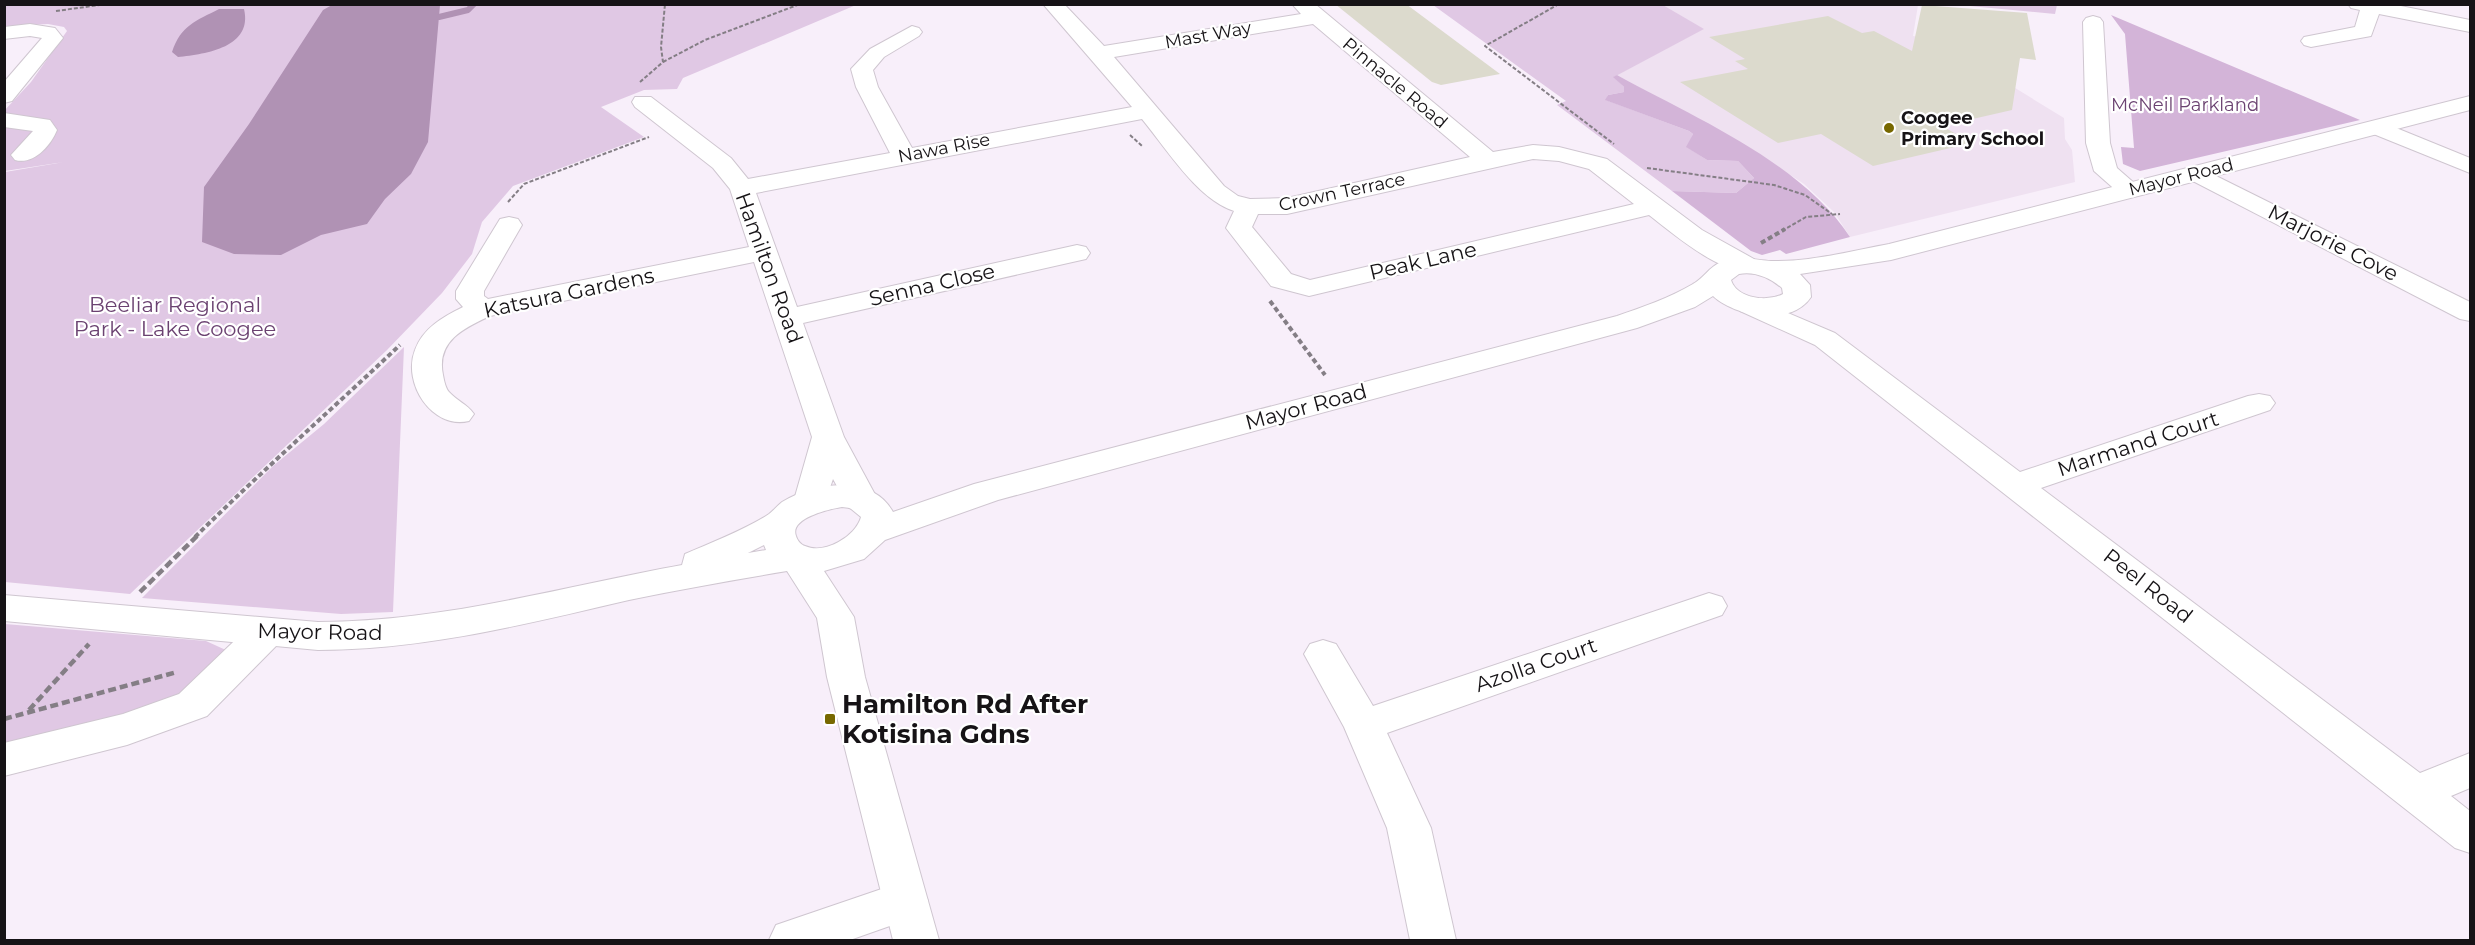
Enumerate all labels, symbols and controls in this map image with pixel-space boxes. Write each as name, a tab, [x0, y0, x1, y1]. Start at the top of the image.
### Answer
street label: Mast Way	[1163, 17, 1253, 53]
street label: Pinnacle Road	[1338, 33, 1452, 133]
park label: McNeil Parkland	[2111, 94, 2259, 116]
place label: Coogee Primary School	[1901, 107, 2044, 150]
marker: Coogee Primary School	[1882, 121, 1896, 135]
street label: Nawa Rise	[896, 128, 992, 168]
street label: Mayor Road	[2126, 153, 2236, 201]
street label: Crown Terrace	[1277, 168, 1407, 216]
street label: Hamilton Road	[731, 189, 808, 347]
street label: Marjorie Cove	[2264, 199, 2403, 286]
street label: Peak Lane	[1367, 236, 1479, 285]
street label: Senna Close	[866, 258, 997, 311]
street label: Katsura Gardens	[481, 262, 656, 323]
park label: Beeliar Regional Park - Lake Coogee	[74, 292, 276, 341]
street label: Mayor Road	[1242, 378, 1370, 435]
street label: Marmand Court	[2054, 406, 2222, 481]
street label: Peel Road	[2099, 543, 2198, 628]
street label: Mayor Road	[257, 618, 383, 645]
street label: Azolla Court	[1472, 632, 1600, 697]
place label: Hamilton Rd After Kotisina Gdns	[842, 688, 1088, 750]
marker: Hamilton Rd After Kotisina Gdns	[823, 712, 837, 726]

